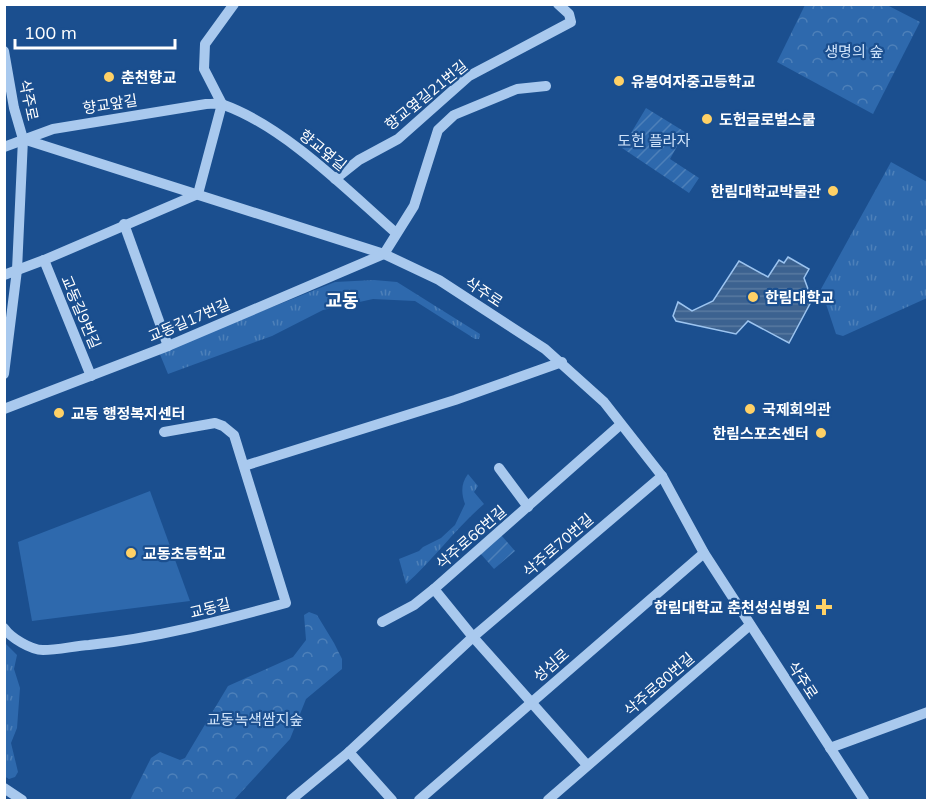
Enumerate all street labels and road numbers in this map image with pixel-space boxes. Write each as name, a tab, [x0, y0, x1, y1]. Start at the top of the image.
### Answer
street label: 향교옆길21번길	[381, 56, 471, 134]
street label: 삭주로	[15, 78, 43, 122]
street label: 향교앞길	[81, 90, 139, 118]
street label: 향교옆길	[296, 125, 350, 175]
street label: 교동길9번길	[57, 272, 105, 352]
street label: 삭주로	[461, 273, 507, 311]
street label: 교동길17번길	[145, 294, 233, 346]
street label: 삭주로66번길	[432, 501, 510, 573]
street label: 삭주로70번길	[519, 509, 597, 581]
street label: 교동길	[188, 594, 232, 622]
street label: 성심로	[529, 644, 573, 686]
street label: 삭주로80번길	[620, 648, 698, 720]
street label: 삭주로	[784, 657, 822, 703]

